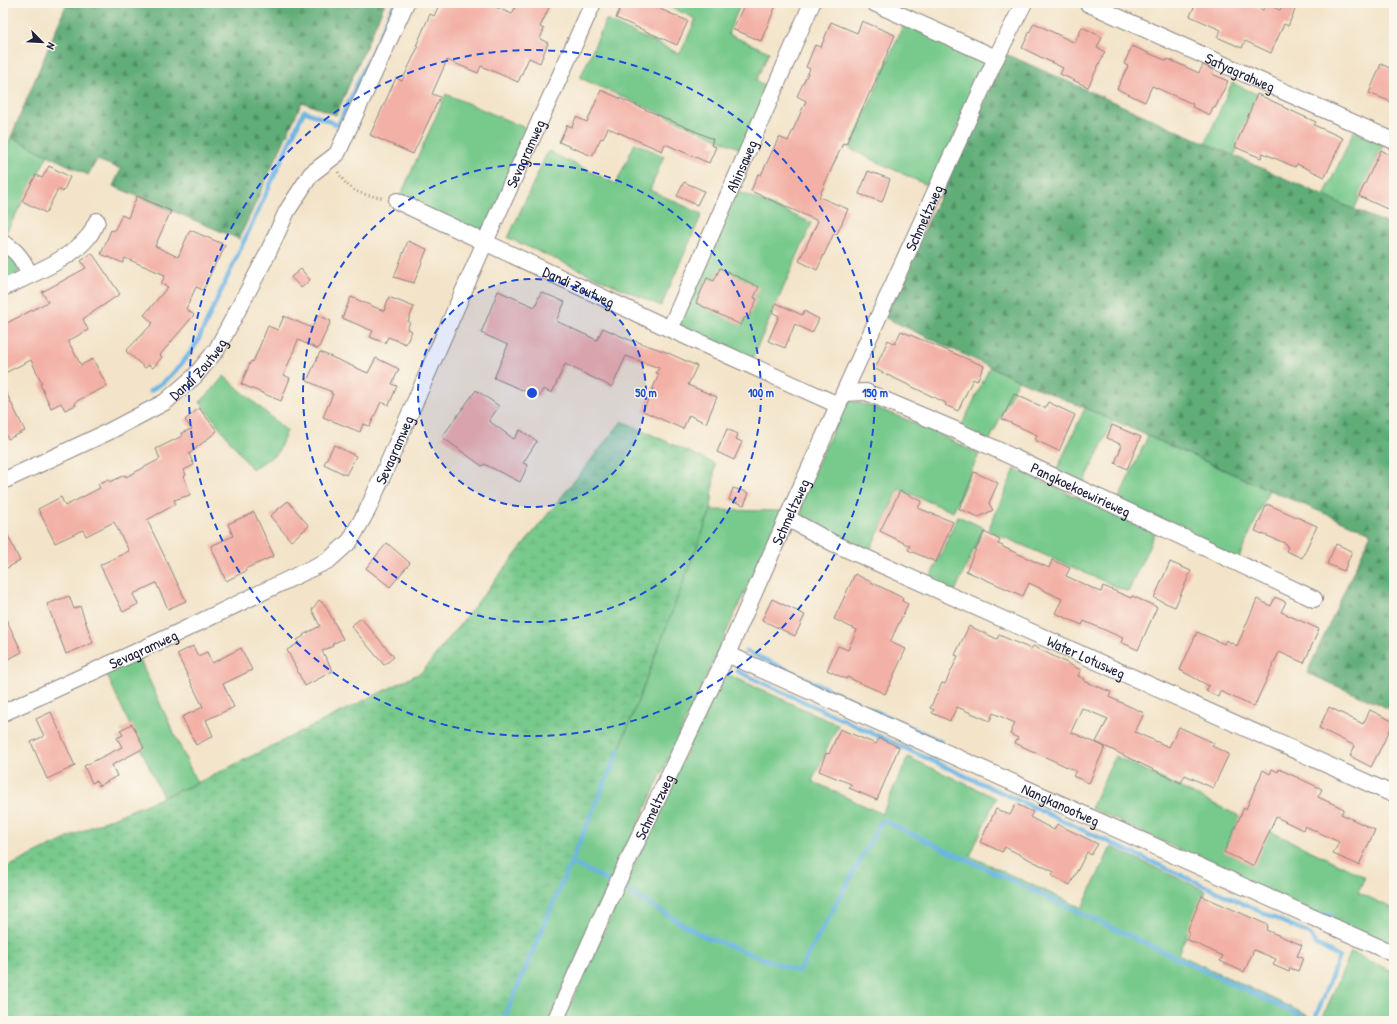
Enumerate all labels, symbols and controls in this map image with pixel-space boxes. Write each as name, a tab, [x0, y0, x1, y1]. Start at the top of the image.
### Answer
north arrow	[22, 22, 62, 62]
text: N	[43, 41, 59, 52]
street label: Satyagrahweg	[1202, 47, 1279, 97]
street label: Sevagramweg	[500, 115, 550, 191]
street label: Ahinsaweg	[720, 136, 762, 195]
street label: Schmeltzweg	[899, 181, 948, 254]
street label: Dandi Zoutweg	[540, 260, 619, 312]
street label: Dandi Zoutweg	[164, 334, 231, 405]
text: 50 m	[635, 384, 657, 401]
text: 100 m	[748, 384, 774, 401]
text: 150 m	[862, 384, 888, 401]
centre of rings	[525, 386, 539, 400]
street label: Sevagramweg	[370, 412, 418, 487]
street label: Pangkoekoewirieweg	[1028, 457, 1135, 522]
street label: Schmeltzweg	[766, 475, 814, 548]
street label: Sevagramweg	[105, 624, 181, 674]
street label: Water Lotusweg	[1044, 630, 1129, 684]
street label: Schmeltzweg	[629, 770, 679, 843]
street label: Nangkanootweg	[1019, 778, 1103, 831]

